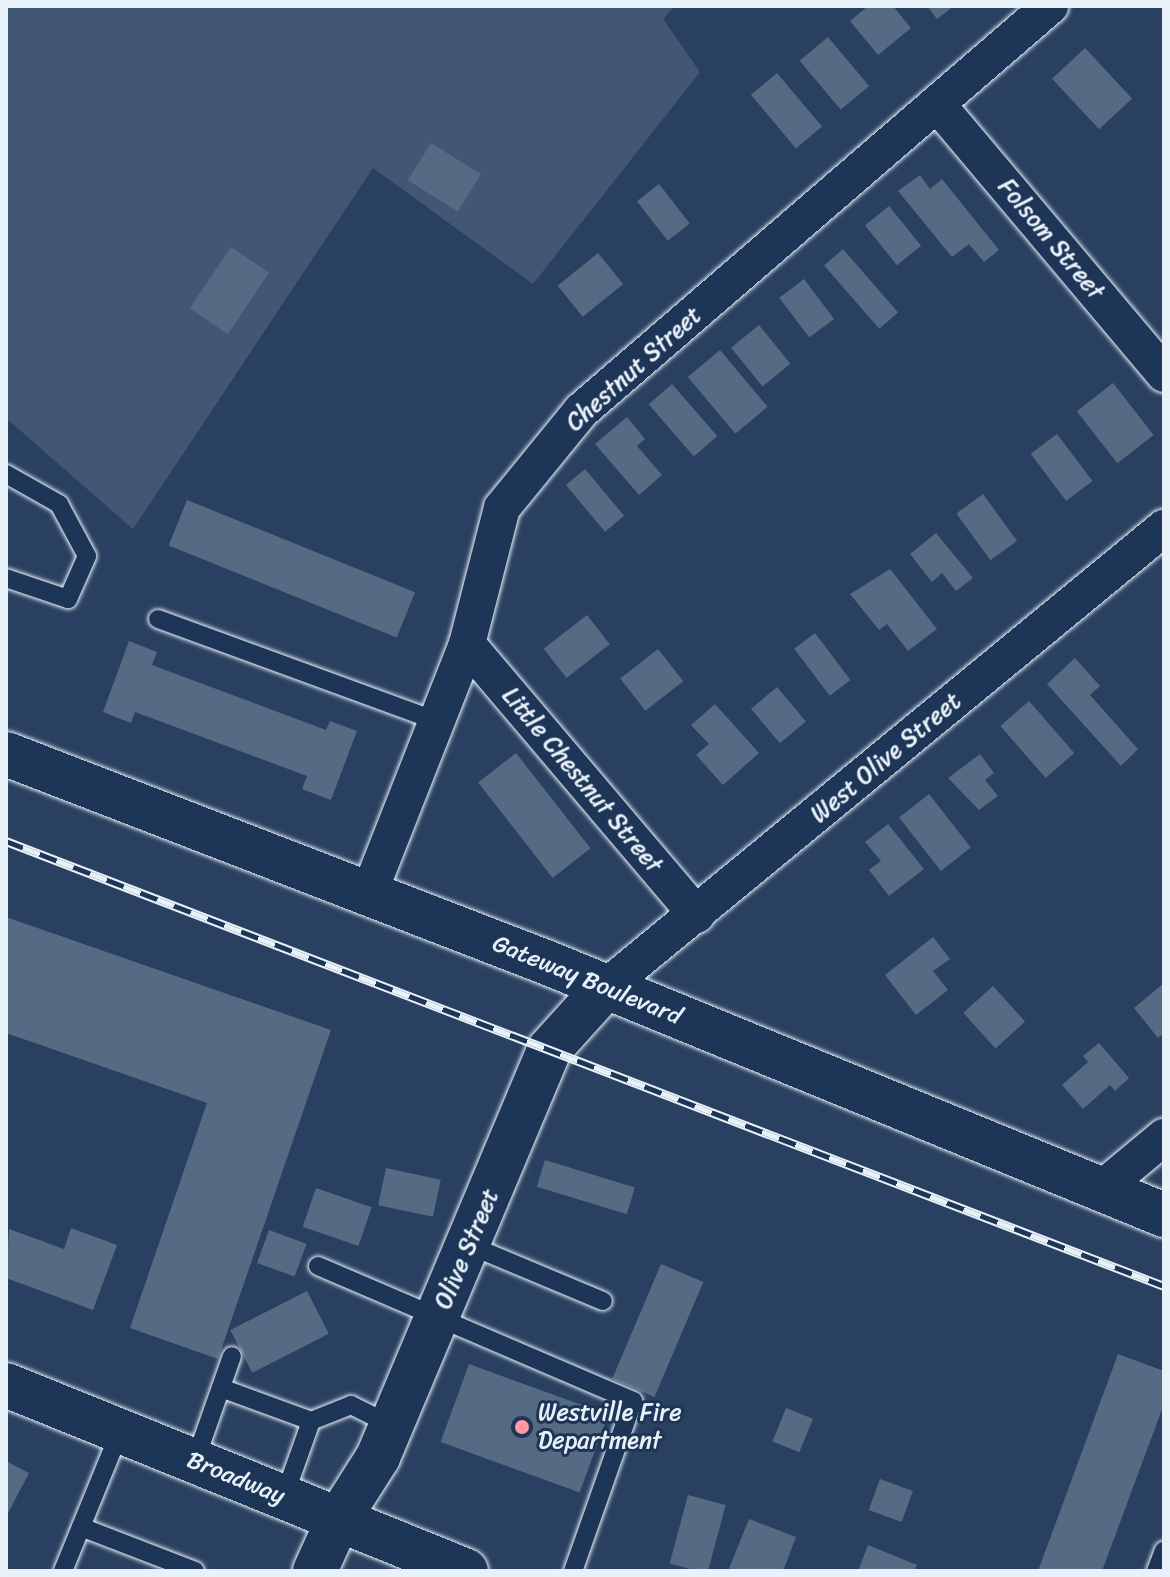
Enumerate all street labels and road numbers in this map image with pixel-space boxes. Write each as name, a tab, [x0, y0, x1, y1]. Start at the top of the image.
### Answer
street label: Folsom Street	[992, 172, 1110, 306]
street label: Chestnut Street	[560, 300, 708, 438]
street label: Little Chestnut Street	[495, 680, 669, 880]
street label: West Olive Street	[805, 687, 967, 829]
street label: Gateway Boulevard	[488, 929, 686, 1031]
street label: Olive Street	[429, 1184, 505, 1314]
street label: Broadway	[183, 1445, 289, 1511]

